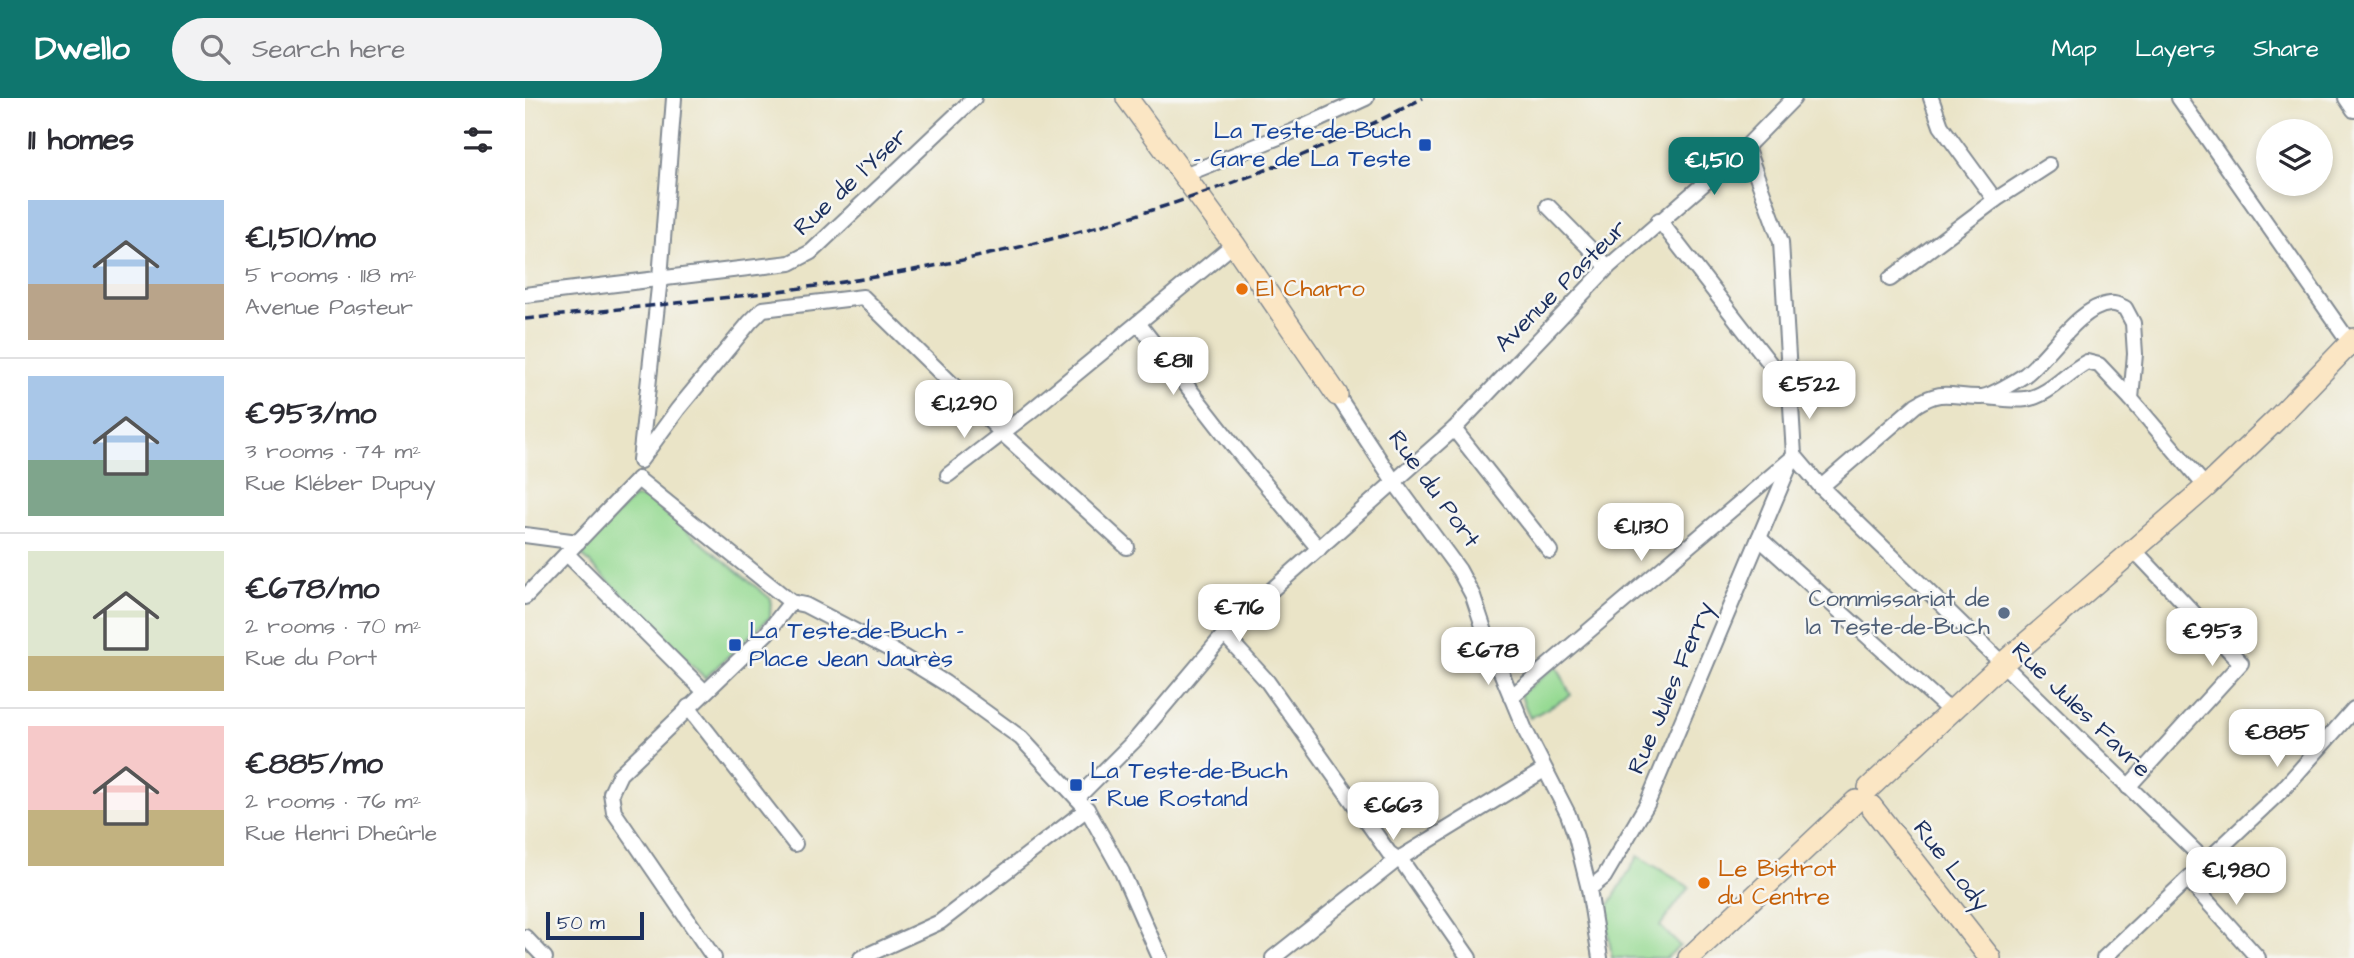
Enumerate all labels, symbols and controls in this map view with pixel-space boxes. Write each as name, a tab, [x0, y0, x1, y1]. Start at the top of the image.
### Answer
search box	[172, 18, 662, 81]
text: Dwello	[35, 26, 130, 72]
icon: search	[196, 30, 234, 68]
text: Search here	[252, 31, 405, 67]
text: Map	[2052, 32, 2097, 66]
text: Layers	[2135, 32, 2215, 66]
text: Share	[2253, 32, 2319, 66]
place label: La Teste-de-Buch - Gare de La Teste	[1193, 114, 1411, 176]
text: 11 homes	[28, 119, 134, 161]
map controls	[2256, 119, 2333, 196]
button: layers	[2256, 119, 2333, 196]
street label: Rue de l'Yser	[786, 120, 916, 244]
icon: filters	[459, 121, 497, 159]
marker: La Teste-de-Buch - Gare de La Teste	[1417, 137, 1433, 153]
pin: €1,510	[1657, 138, 1771, 197]
text: €1,510	[1684, 144, 1744, 176]
street label: Avenue Pasteur	[1487, 212, 1635, 360]
text: €1,510/mo	[245, 217, 376, 259]
icon: home	[84, 228, 168, 312]
text: 5 rooms · 118 m²	[245, 259, 417, 291]
place label: El Charro	[1256, 272, 1365, 306]
marker: El Charro	[1234, 281, 1250, 297]
text: Avenue Pasteur	[245, 291, 413, 323]
pin: €811	[1132, 338, 1214, 397]
text: €811	[1153, 344, 1193, 376]
pin: €522	[1768, 362, 1850, 421]
text: €522	[1779, 368, 1839, 400]
pin: €1,290	[907, 380, 1021, 440]
text: €1,290	[931, 387, 997, 419]
text: €953/mo	[245, 393, 376, 435]
icon: home	[84, 404, 168, 488]
street label: Rue du Port	[1380, 423, 1488, 555]
text: 3 rooms · 74 m²	[245, 435, 421, 467]
text: Rue Kléber Dupuy	[245, 467, 436, 499]
pin: €1,130	[1584, 504, 1698, 563]
text: €1,130	[1614, 510, 1668, 542]
text: €678/mo	[245, 568, 379, 610]
icon: home	[84, 579, 168, 663]
place label: Commissariat de la Teste-de-Buch	[1805, 582, 1990, 644]
pin: €716	[1198, 584, 1280, 644]
text: €716	[1214, 591, 1264, 623]
street label: Rue Jules Ferry	[1619, 596, 1724, 780]
marker: Commissariat de la Teste-de-Buch	[1996, 605, 2012, 621]
pin: €953	[2171, 608, 2253, 668]
text: 2 rooms · 70 m²	[245, 610, 421, 642]
place label: La Teste-de-Buch - Place Jean Jaurès	[749, 614, 964, 676]
text: €953	[2182, 615, 2242, 647]
pin: €678	[1447, 628, 1529, 687]
text: €678	[1457, 634, 1519, 666]
street label: Rue Jules Favre	[2003, 634, 2159, 786]
marker: La Teste-de-Buch - Place Jean Jaurès	[727, 637, 743, 653]
text: Rue du Port	[245, 642, 377, 674]
pin: €885	[2236, 710, 2318, 769]
text: €885	[2245, 716, 2309, 748]
text: €885/mo	[245, 743, 383, 785]
icon: home	[84, 754, 168, 838]
place label: La Teste-de-Buch - Rue Rostand	[1090, 754, 1288, 816]
marker: La Teste-de-Buch - Rue Rostand	[1068, 777, 1084, 793]
pin: €663	[1352, 782, 1434, 842]
text: 2 rooms · 76 m²	[245, 785, 421, 817]
text: €663	[1364, 789, 1422, 821]
street label: Rue Lody	[1904, 813, 1997, 919]
text: Rue Henri Dheûrle	[245, 817, 437, 849]
pin: €1,980	[2179, 848, 2293, 907]
place label: Le Bistrot du Centre	[1718, 852, 1836, 914]
text: €1,980	[2202, 854, 2270, 886]
marker: Le Bistrot du Centre	[1696, 875, 1712, 891]
scale bar	[546, 909, 644, 941]
text: 50 m	[557, 910, 605, 937]

